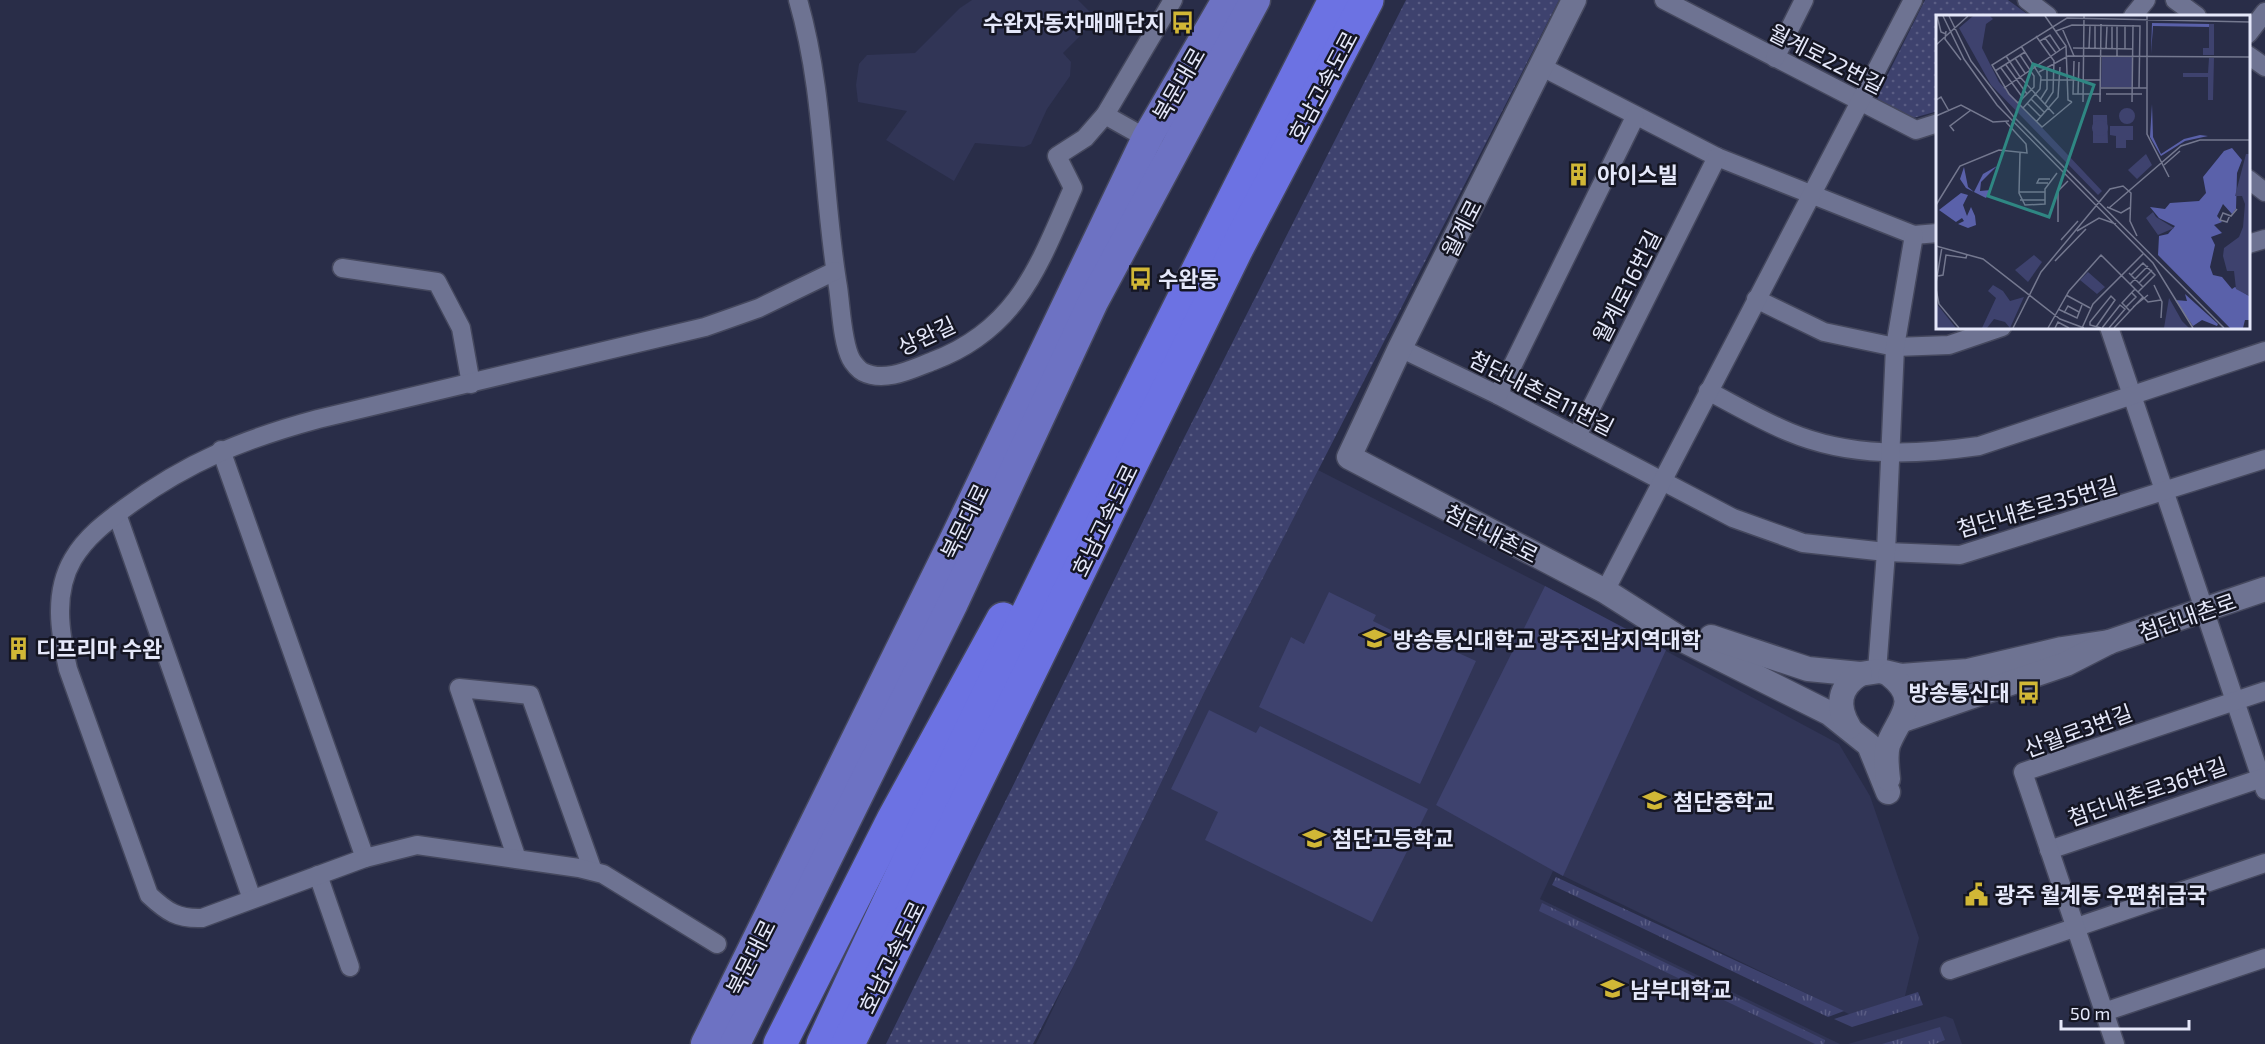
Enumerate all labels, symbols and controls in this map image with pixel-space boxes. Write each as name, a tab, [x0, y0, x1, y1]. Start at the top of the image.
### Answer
place label: 수완자동차매매단지	[983, 9, 1165, 35]
bus stop icon: 수완자동차매매단지	[1170, 9, 1196, 35]
inset map	[1936, 15, 2250, 328]
street label: 월계로22번길	[1765, 18, 1889, 98]
street label: 호남고속도로	[1282, 26, 1362, 146]
street label: 북문대로	[1146, 42, 1210, 126]
building icon: 아이스빌	[1566, 161, 1592, 187]
place label: 아이스빌	[1597, 161, 1678, 187]
street label: 월계로	[1436, 195, 1486, 261]
street label: 월계로16번길	[1587, 226, 1665, 346]
bus stop icon: 수완동	[1127, 265, 1153, 291]
place label: 수완동	[1158, 265, 1219, 291]
street label: 상완길	[893, 310, 959, 360]
street label: 첨단내촌로11번길	[1465, 344, 1619, 440]
street label: 호남고속도로	[1066, 460, 1142, 580]
street label: 첨단내촌로35번길	[1954, 471, 2120, 541]
street label: 북문대로	[935, 479, 993, 563]
street label: 첨단내촌로	[1441, 498, 1543, 568]
street label: 첨단내촌로	[2135, 587, 2239, 645]
school or university icon: 방송통신대학교 광주전남지역대학	[1362, 626, 1388, 652]
place label: 방송통신대학교 광주전남지역대학	[1393, 626, 1701, 652]
building icon: 디프리마 수완	[5, 635, 31, 661]
place label: 디프리마 수완	[36, 635, 162, 661]
place label: 방송통신대	[1909, 679, 2010, 705]
bus stop icon: 방송통신대	[2015, 679, 2041, 705]
street label: 산월로3번길	[2020, 698, 2136, 762]
street label: 첨단내촌로36번길	[2064, 752, 2230, 830]
school or university icon: 첨단중학교	[1642, 788, 1668, 814]
place label: 첨단중학교	[1673, 788, 1774, 814]
school or university icon: 첨단고등학교	[1301, 825, 1327, 851]
place label: 첨단고등학교	[1332, 825, 1453, 851]
public building icon: 광주 월계동 우편취급국	[1964, 881, 1990, 907]
place label: 광주 월계동 우편취급국	[1995, 881, 2207, 907]
street label: 호남고속도로	[853, 897, 929, 1017]
street label: 북문대로	[720, 915, 780, 999]
school or university icon: 남부대학교	[1599, 976, 1625, 1002]
place label: 남부대학교	[1630, 976, 1731, 1002]
scale bar	[2061, 993, 2188, 1031]
text: 50 m	[2070, 1002, 2110, 1024]

